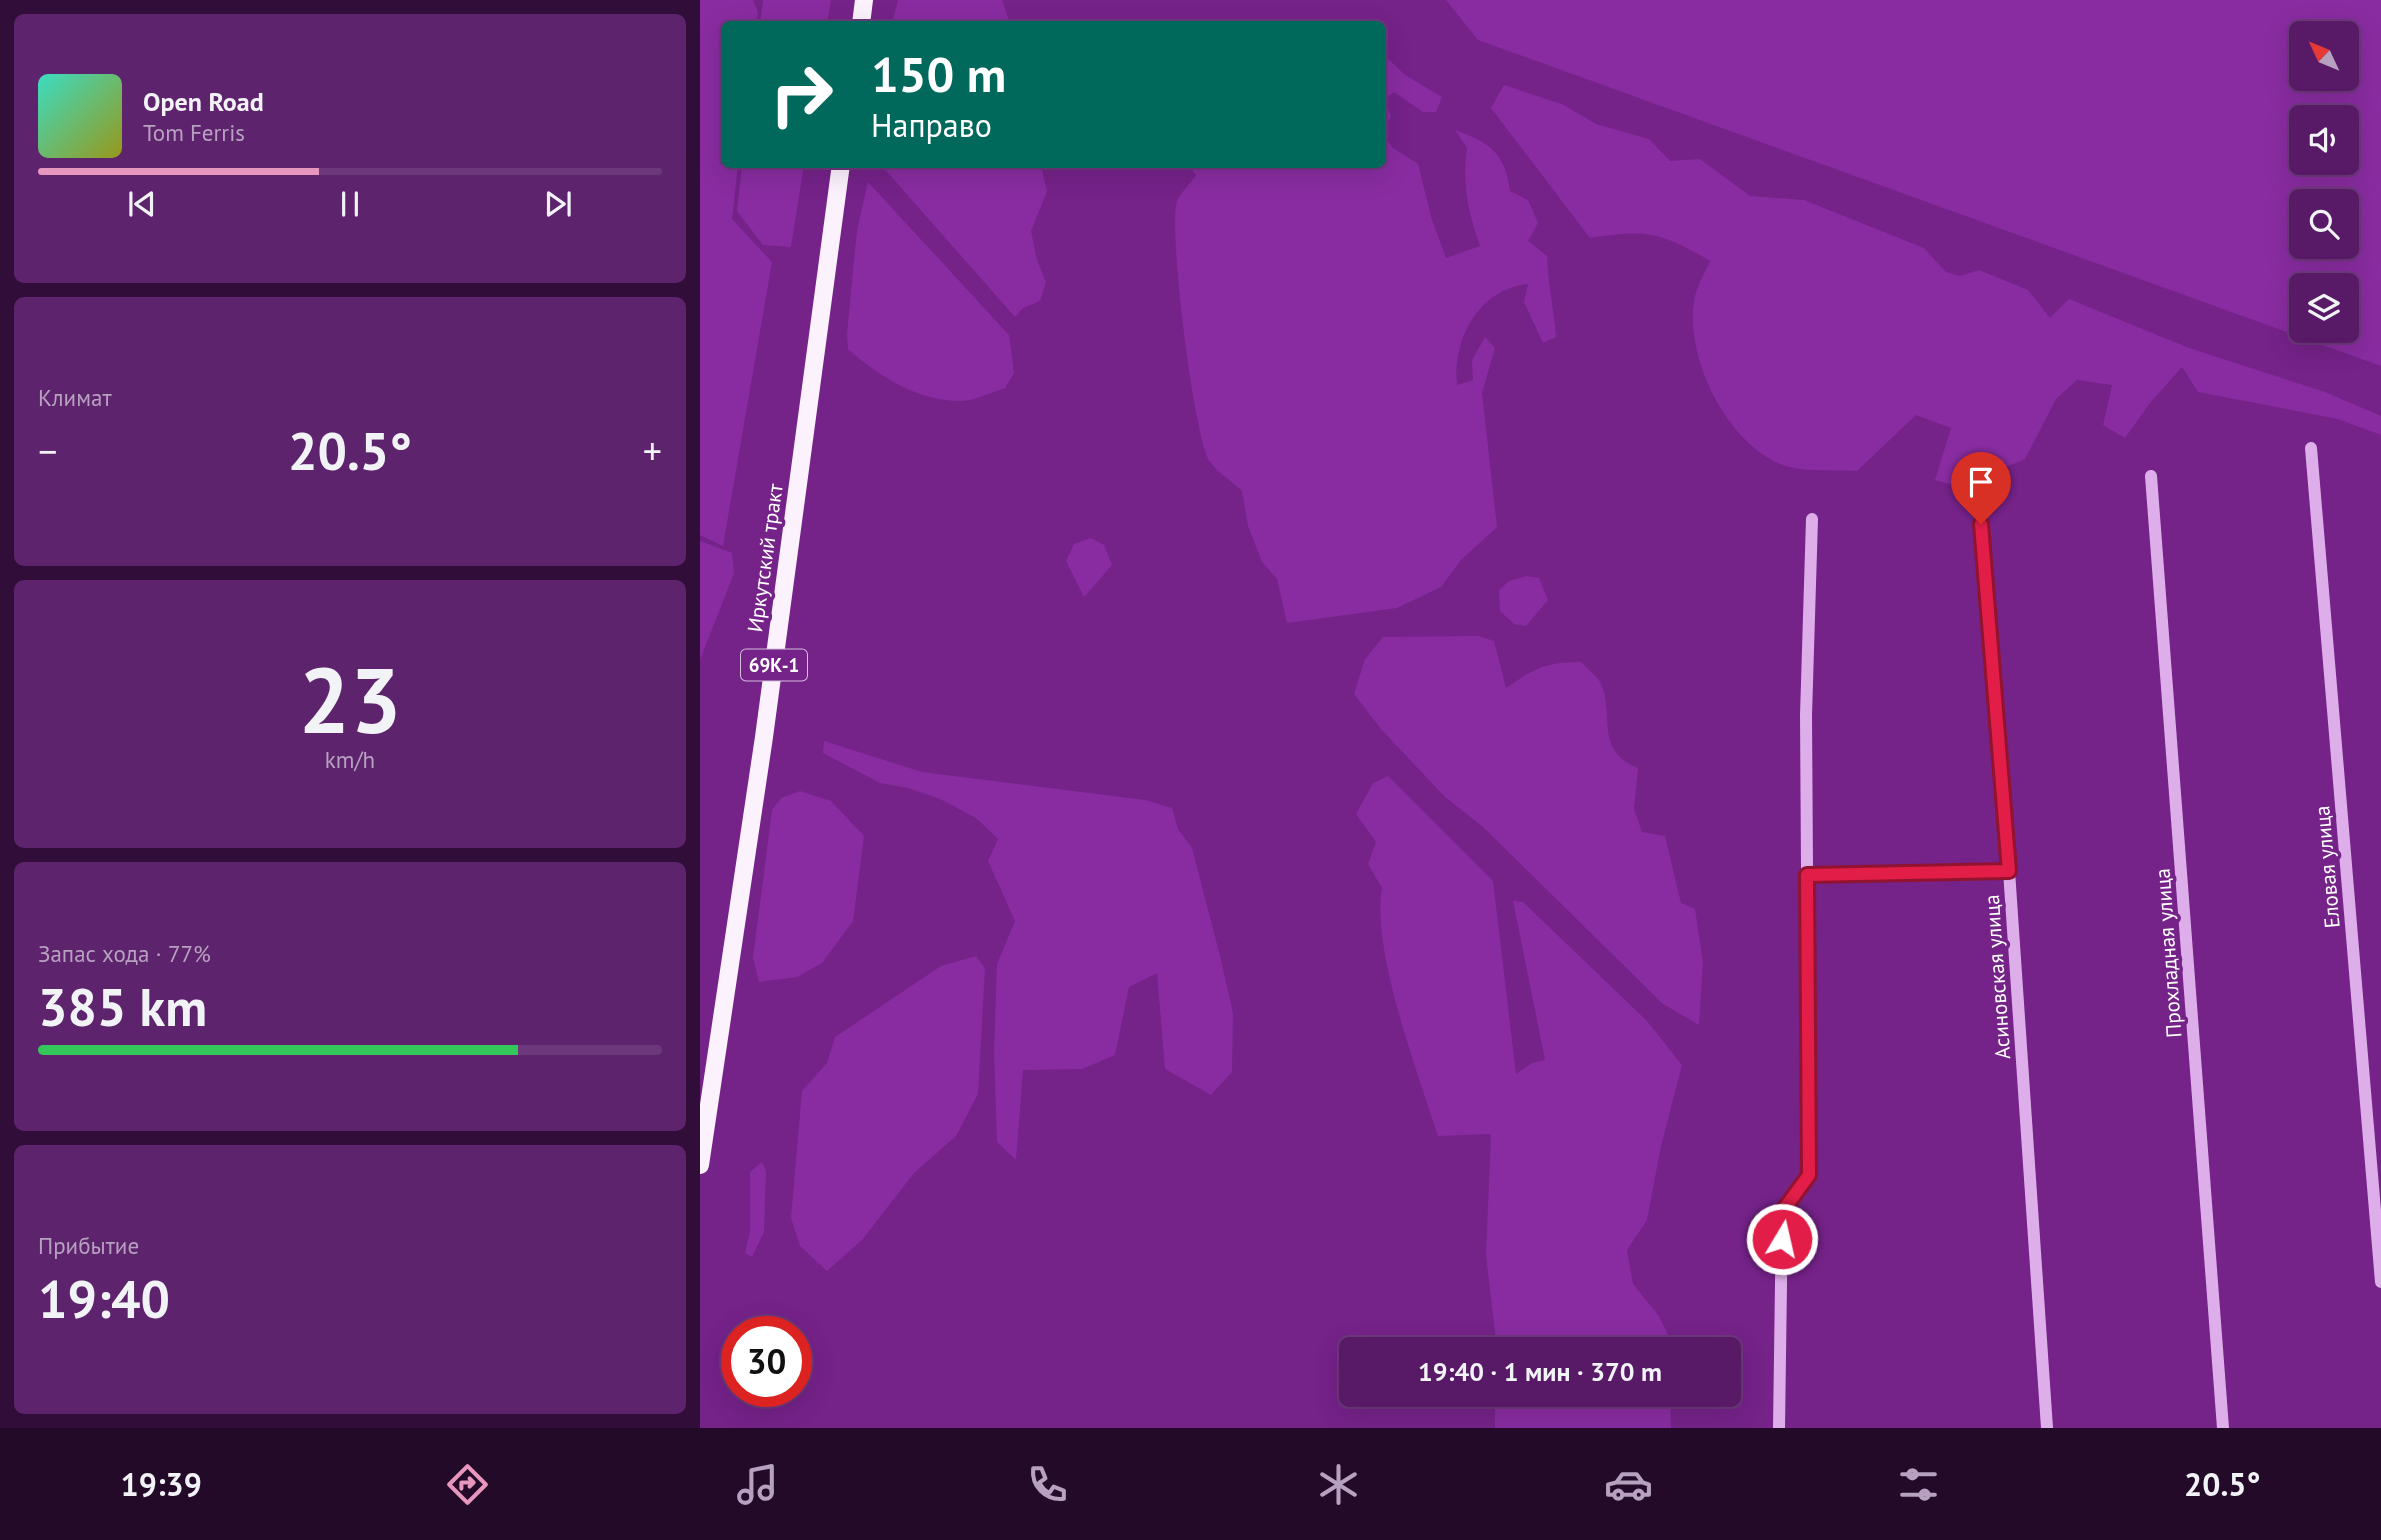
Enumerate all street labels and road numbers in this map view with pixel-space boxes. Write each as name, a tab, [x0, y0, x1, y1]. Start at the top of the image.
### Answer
street label: Иркутский тракт	[741, 481, 789, 634]
road number: 69К-1	[741, 650, 807, 680]
street label: Еловая улица	[2308, 805, 2346, 929]
street label: Прохладная улица	[2149, 867, 2187, 1039]
street label: Асиновская улица	[1978, 894, 2016, 1060]

